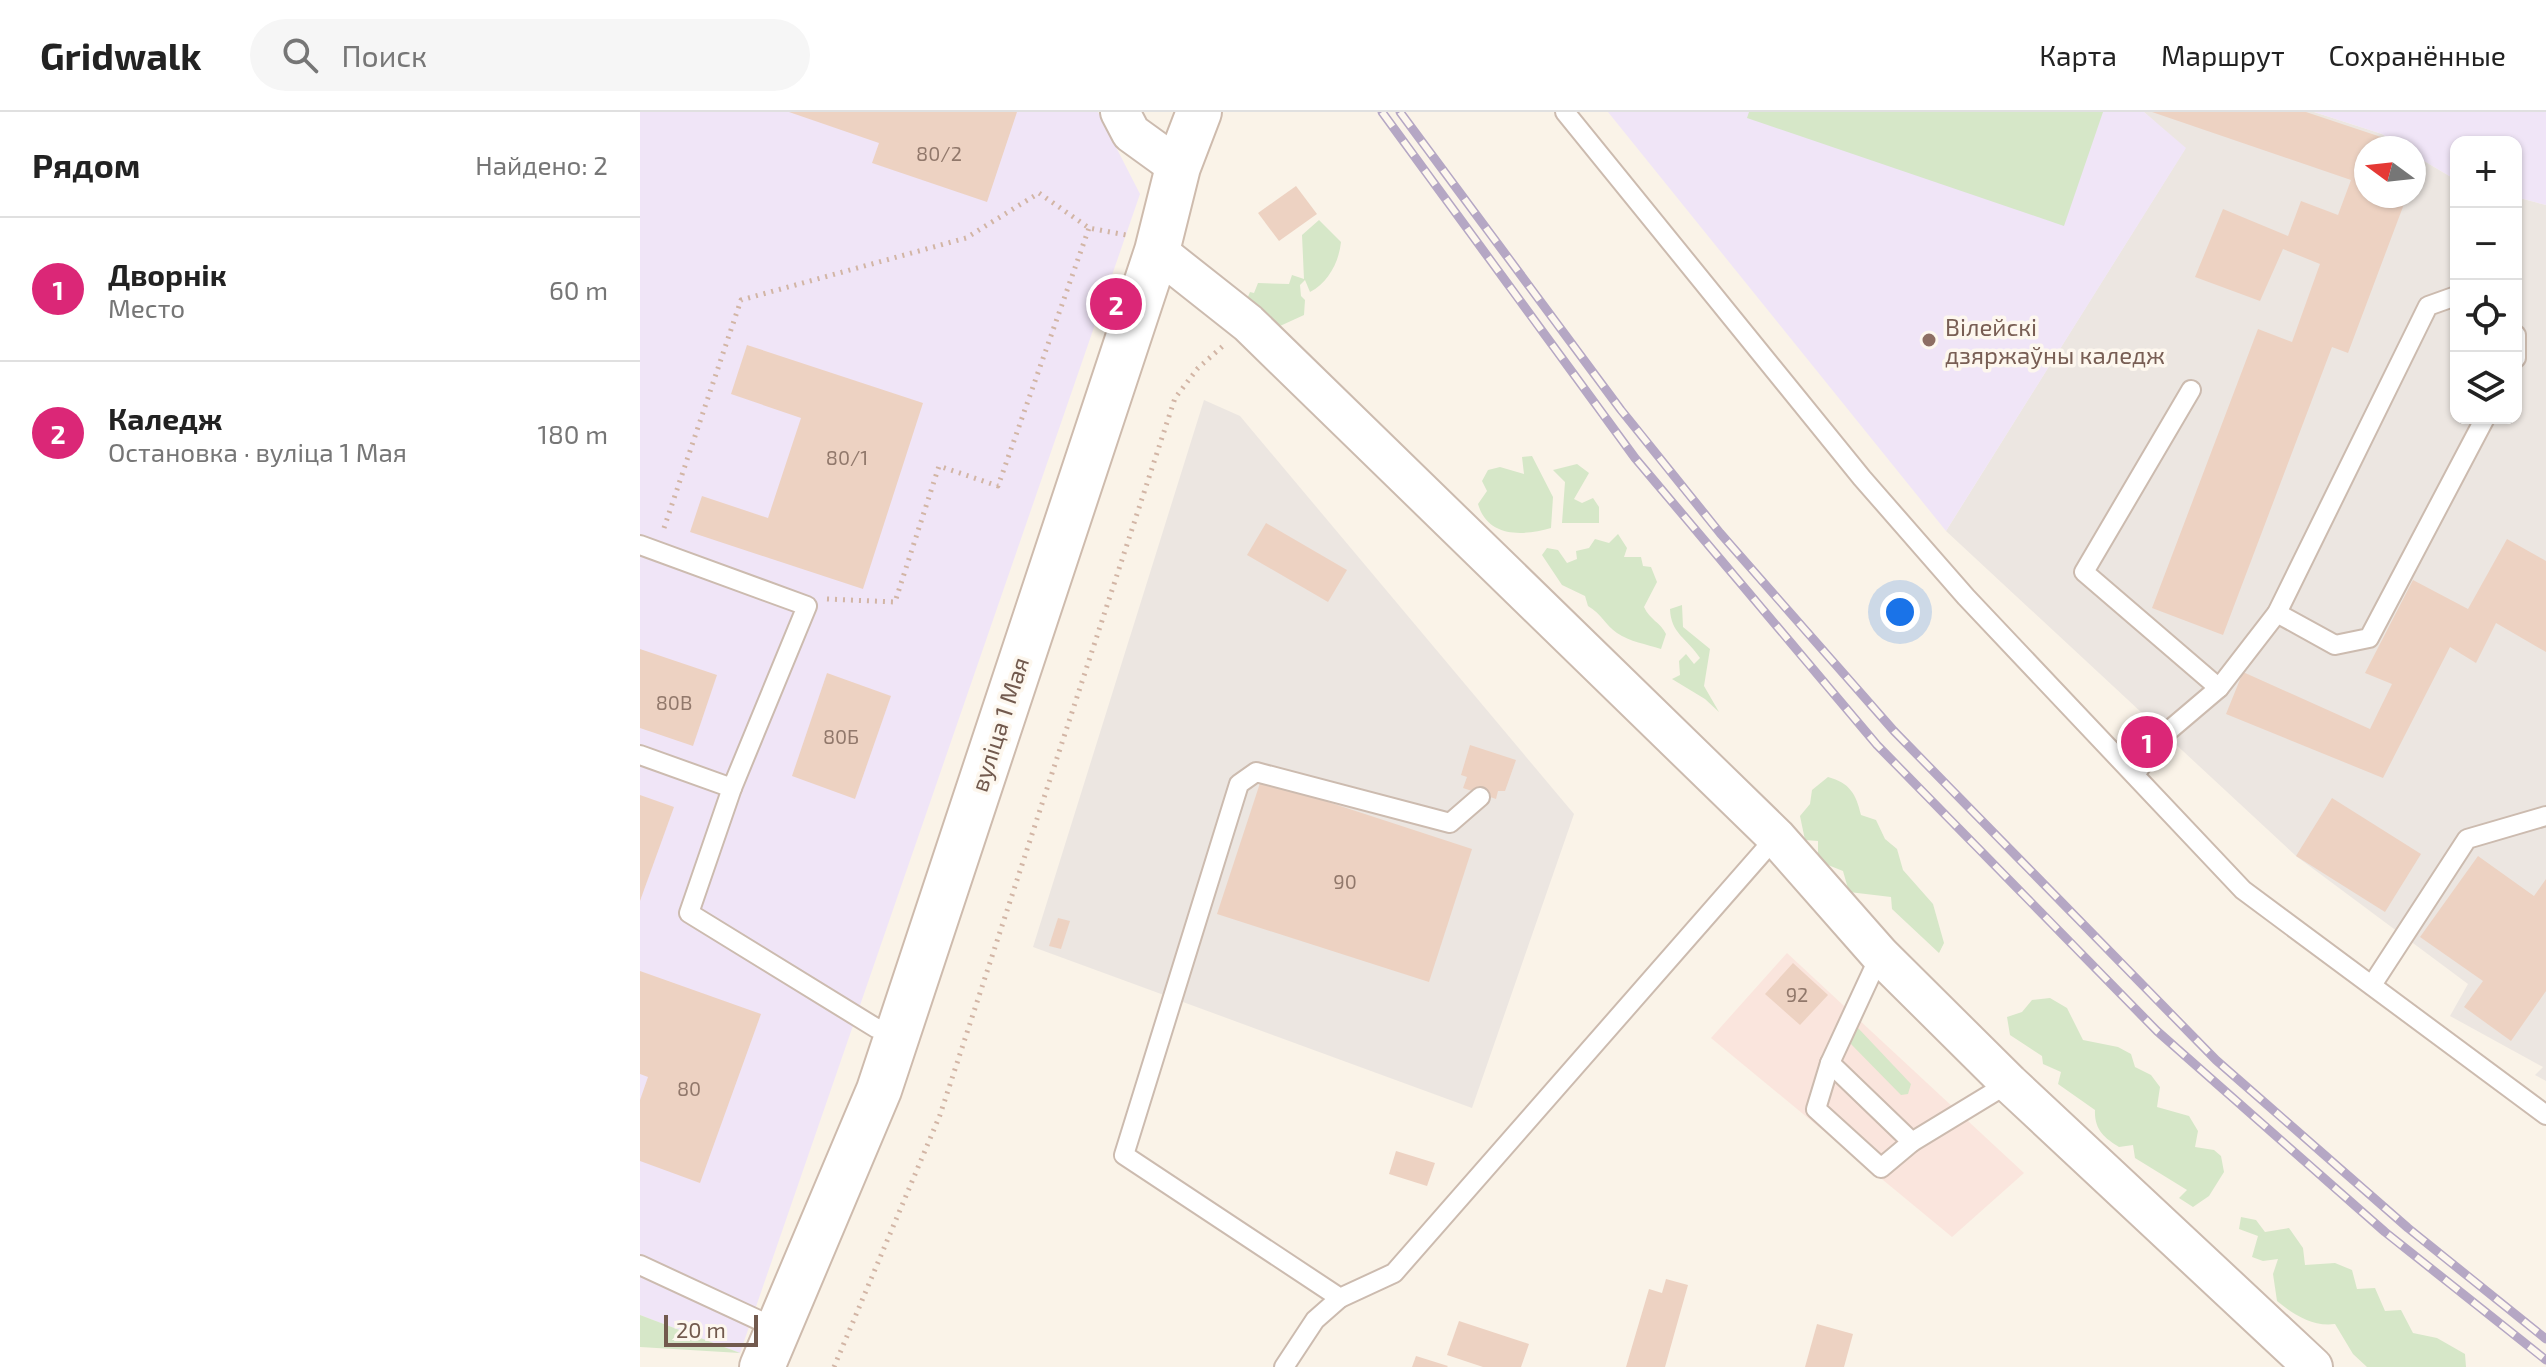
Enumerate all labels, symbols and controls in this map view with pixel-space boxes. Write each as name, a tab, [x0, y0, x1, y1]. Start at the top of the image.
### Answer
search box	[250, 19, 810, 91]
text: Gridwalk	[40, 32, 202, 78]
icon: search	[278, 33, 322, 77]
text: Поиск	[342, 37, 427, 73]
text: Карта	[2039, 38, 2117, 72]
text: Маршрут	[2161, 38, 2285, 72]
text: Сохранённые	[2329, 38, 2506, 72]
north arrow	[2354, 136, 2426, 208]
map controls	[2450, 136, 2522, 424]
button: +	[2450, 136, 2522, 208]
house number: 80/2	[916, 141, 962, 165]
text: Рядом	[32, 144, 140, 185]
text: Найдено: 2	[475, 149, 608, 180]
button: −	[2450, 208, 2522, 280]
text: Дворнік	[108, 256, 227, 292]
text: 1	[52, 274, 64, 305]
text: 60 m	[549, 274, 608, 305]
pin: 2	[1090, 274, 1142, 334]
button: locate	[2450, 280, 2522, 352]
text: Место	[108, 292, 185, 323]
place label: Вілейскі дзяржаўны каледж	[1945, 312, 2165, 370]
marker: Вілейскі дзяржаўны каледж	[1920, 331, 1938, 349]
button: layers	[2450, 352, 2522, 424]
text: Каледж	[108, 400, 223, 436]
text: 2	[50, 418, 66, 449]
text: 180 m	[538, 418, 608, 449]
text: Остановка · вуліца 1 Мая	[108, 436, 407, 467]
house number: 80/1	[826, 445, 868, 469]
your location	[1880, 592, 1920, 632]
street label: вуліца 1 Мая	[964, 653, 1035, 795]
house number: 80В	[656, 690, 692, 714]
pin: 1	[2121, 712, 2173, 772]
house number: 80Б	[823, 724, 859, 748]
house number: 90	[1333, 869, 1357, 893]
house number: 92	[1786, 982, 1808, 1006]
house number: 80	[677, 1076, 701, 1100]
scale bar	[664, 1311, 758, 1347]
text: 20 m	[676, 1316, 726, 1342]

